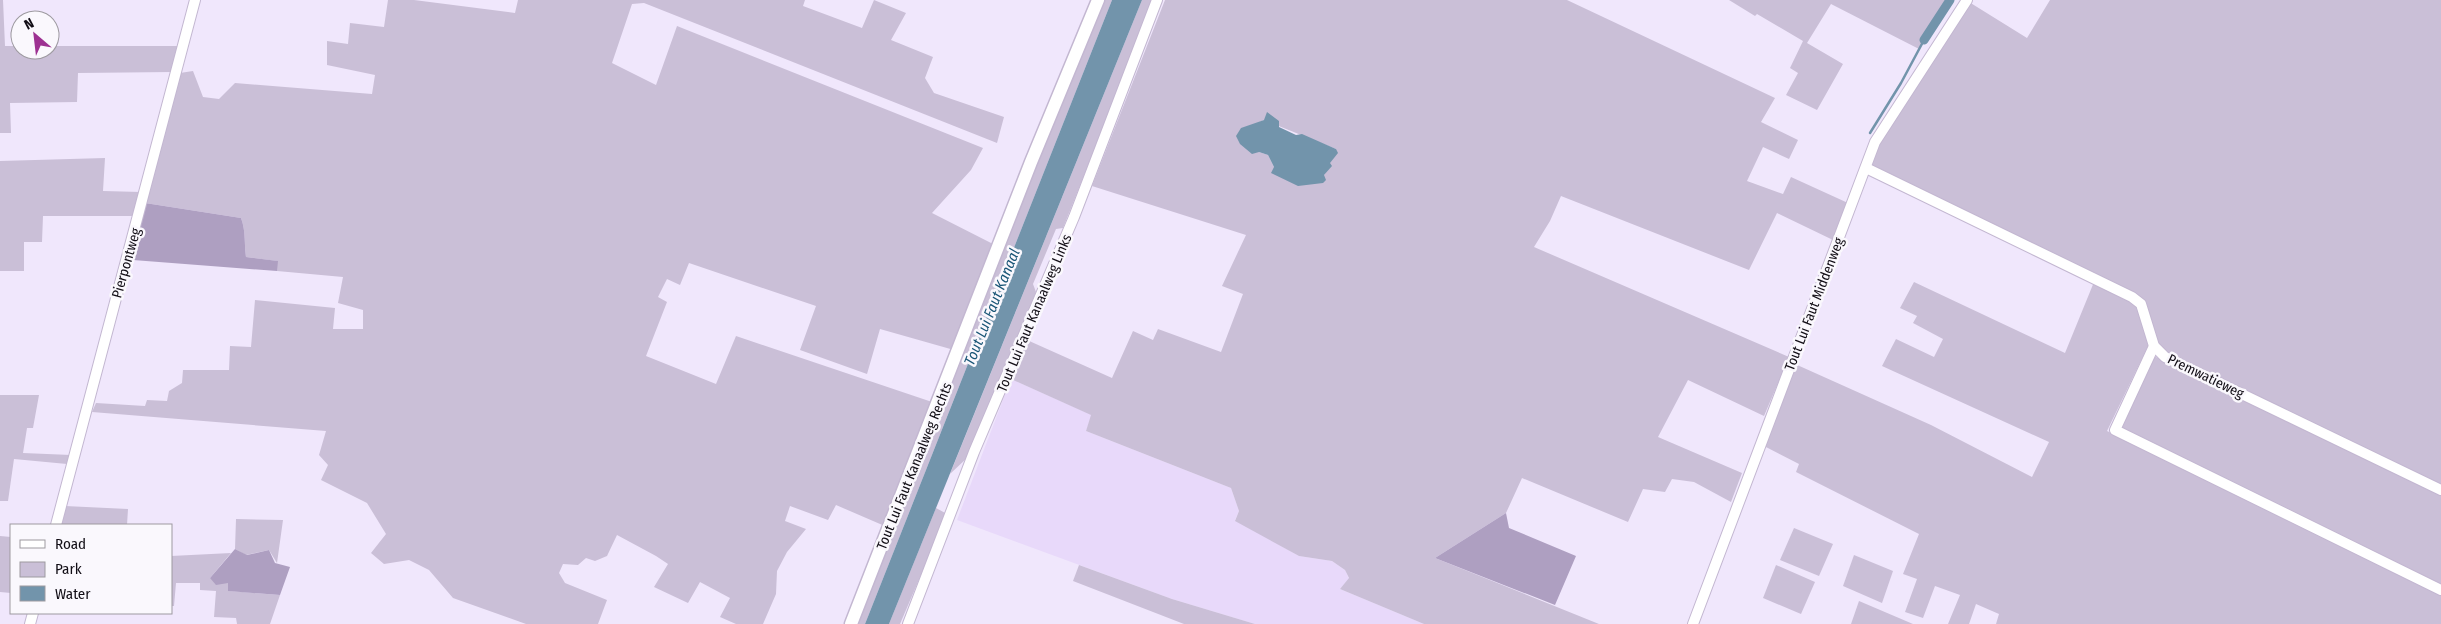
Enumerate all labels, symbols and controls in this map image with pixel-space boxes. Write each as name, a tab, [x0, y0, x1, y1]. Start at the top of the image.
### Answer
north arrow	[10, 10, 60, 60]
text: N	[21, 14, 37, 33]
street label: Pierpontweg	[108, 226, 145, 300]
street label: Tout Lui Faut Kanaalweg Links	[993, 232, 1076, 395]
street label: Tout Lui Faut Middenweg	[1781, 235, 1848, 373]
water label: Tout Lui Faut Kanaal	[960, 246, 1024, 368]
street label: Premwatieweg	[2165, 351, 2247, 402]
street label: Tout Lui Faut Kanaalweg Rechts	[873, 380, 956, 552]
legend	[10, 524, 172, 614]
text: Road	[55, 535, 86, 553]
text: Park	[55, 560, 82, 578]
text: Water	[55, 585, 91, 603]

